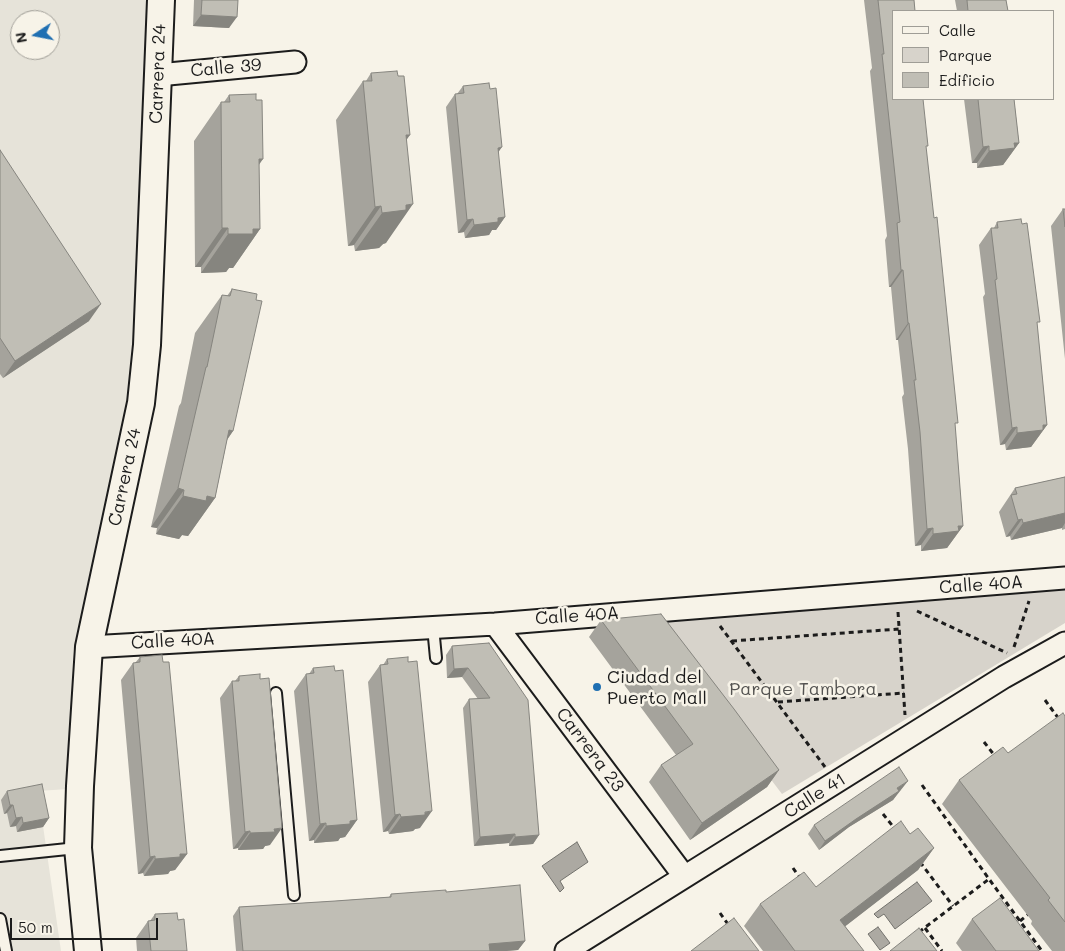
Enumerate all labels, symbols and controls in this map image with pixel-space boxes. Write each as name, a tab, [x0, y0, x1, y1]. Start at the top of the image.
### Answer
north arrow	[10, 10, 60, 60]
legend	[892, 10, 1055, 100]
text: Calle	[939, 20, 976, 40]
street label: Carrera 24	[145, 24, 171, 124]
text: N	[10, 31, 31, 45]
text: Parque	[939, 45, 992, 65]
street label: Calle 39	[190, 54, 262, 82]
text: Edificio	[939, 70, 994, 90]
street label: Carrera 24	[104, 426, 146, 528]
street label: Calle 40A	[938, 571, 1024, 599]
street label: Calle 40A	[534, 602, 620, 630]
street label: Calle 40A	[130, 628, 216, 654]
place label: Ciudad del Puerto Mall	[607, 666, 707, 709]
park label: Parque Tambora	[729, 678, 877, 700]
marker: Ciudad del Puerto Mall	[591, 681, 603, 693]
street label: Carrera 23	[551, 704, 629, 796]
street label: Calle 41	[780, 769, 850, 823]
scale bar	[12, 908, 160, 940]
text: 50 m	[18, 917, 53, 937]

